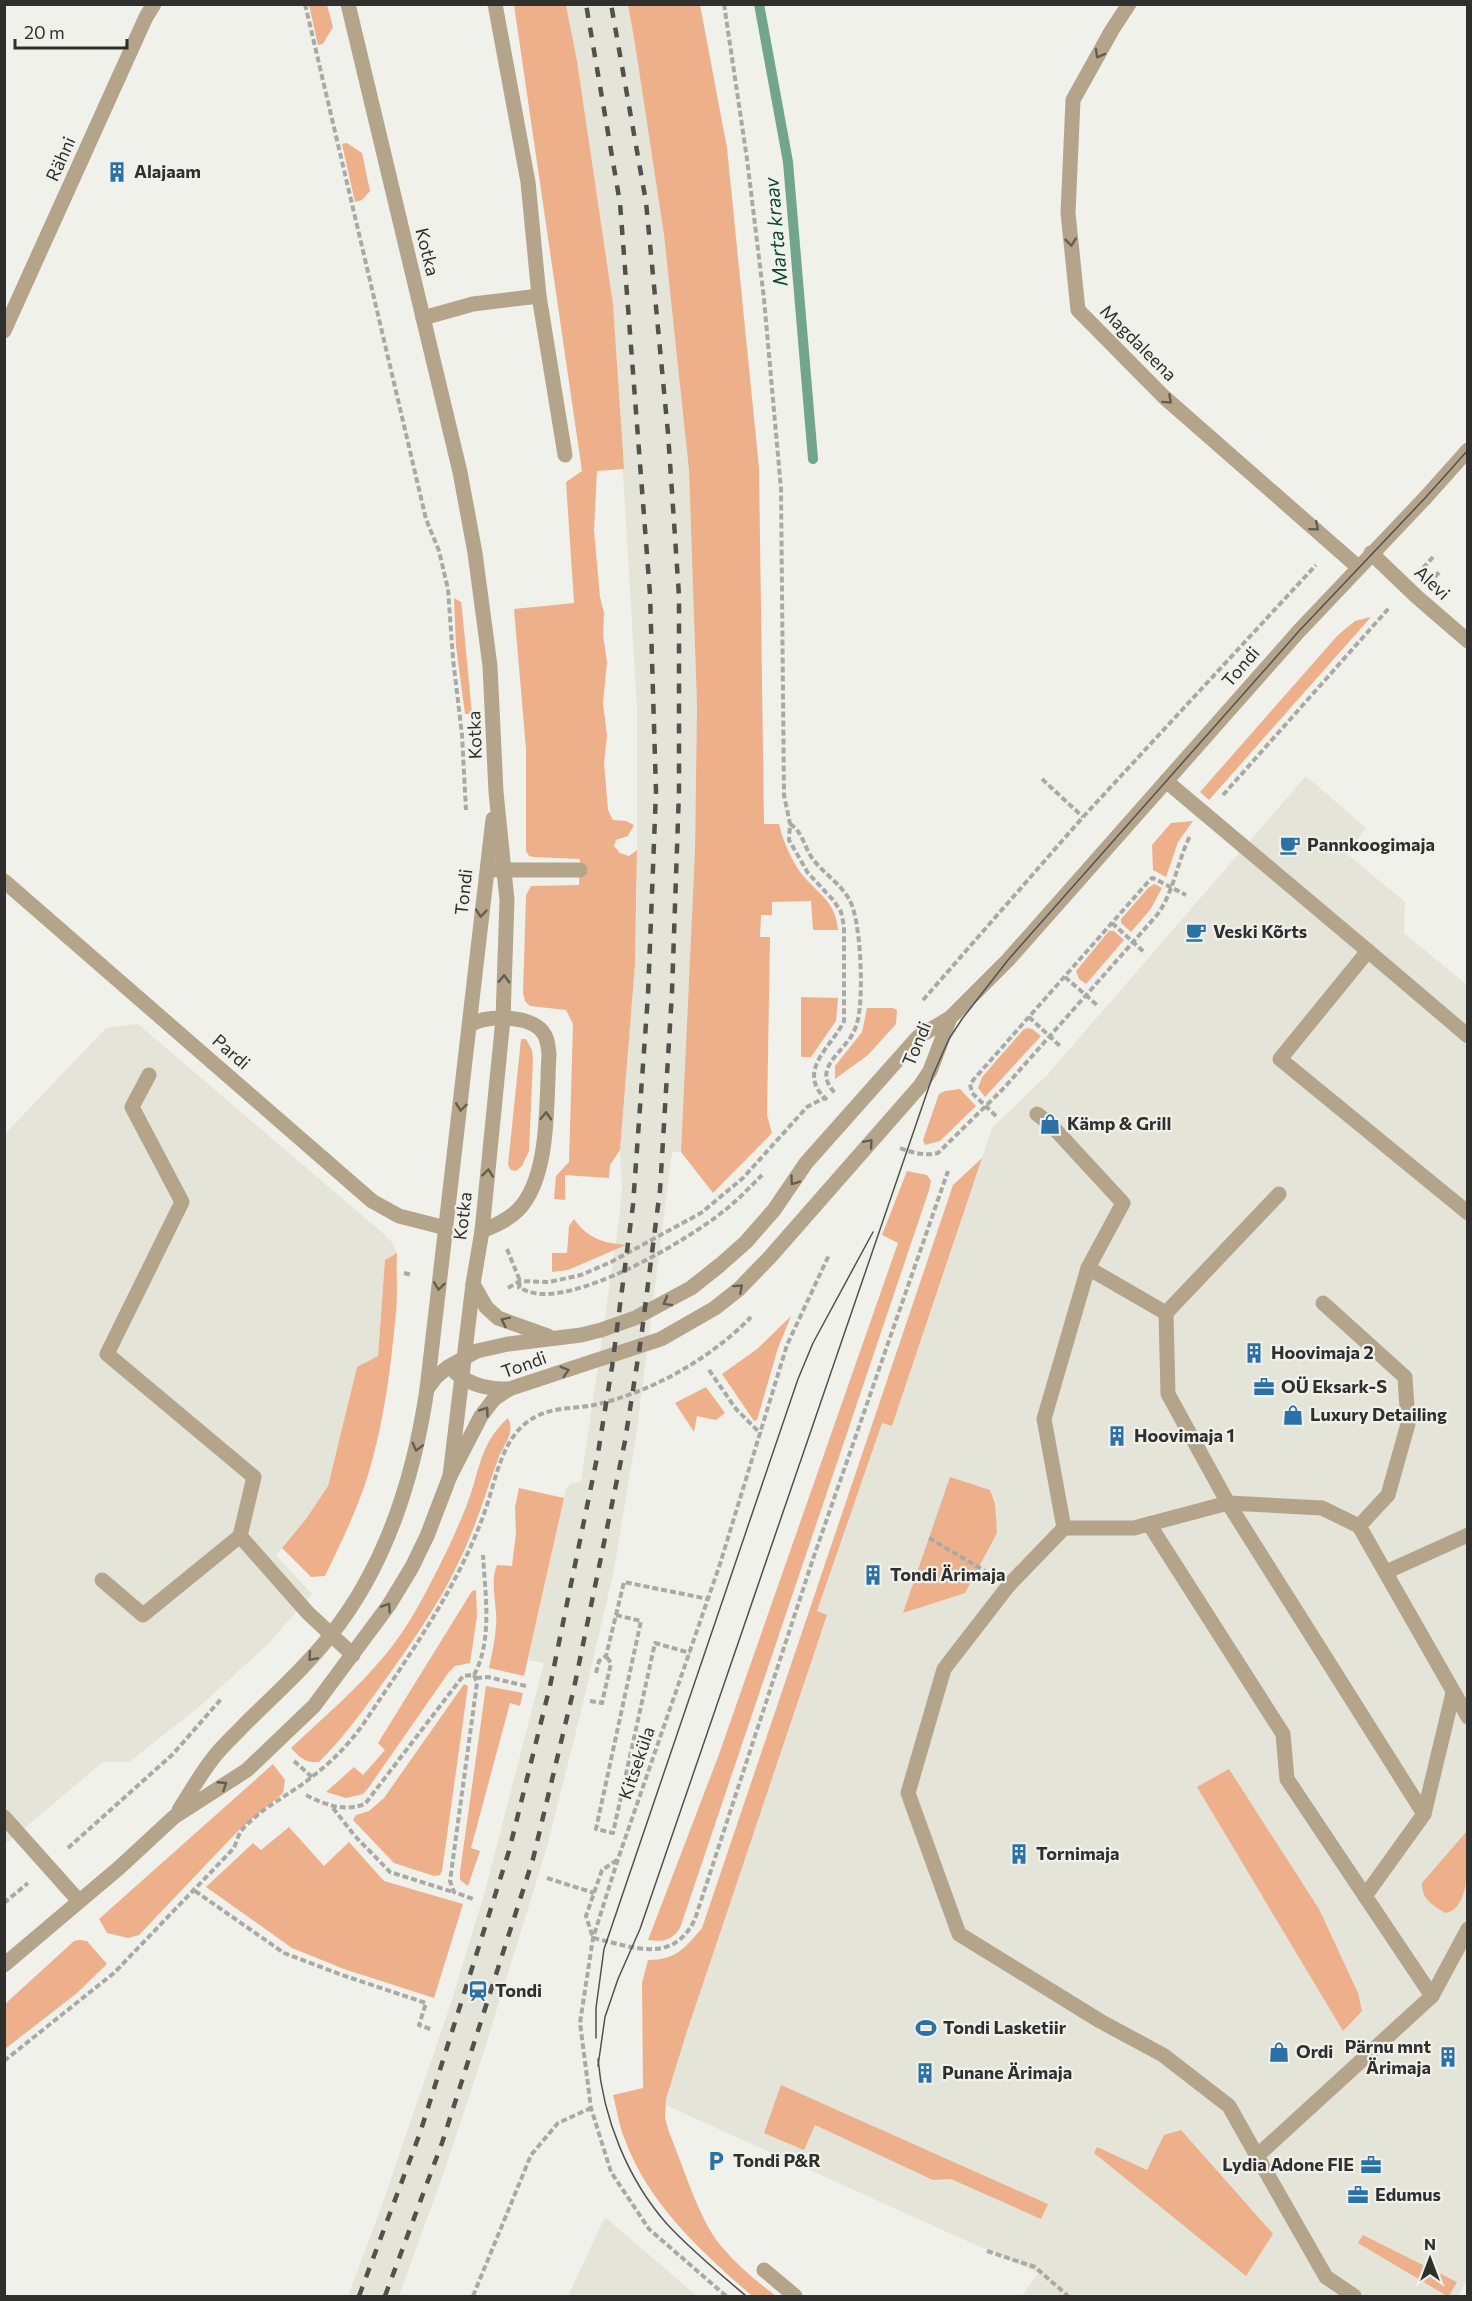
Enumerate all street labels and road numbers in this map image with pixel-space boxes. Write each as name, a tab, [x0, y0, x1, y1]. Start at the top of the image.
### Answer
street label: Rähni	[41, 133, 80, 184]
street label: Kotka	[411, 226, 445, 278]
street label: Magdaleena	[1096, 299, 1182, 385]
street label: Alevi	[1411, 561, 1455, 604]
street label: Tondi	[1217, 642, 1264, 691]
street label: Kotka	[462, 710, 486, 760]
street label: Tondi	[450, 868, 476, 916]
street label: Tondi	[897, 1018, 935, 1069]
street label: Pardi	[208, 1029, 255, 1074]
street label: Kotka	[448, 1190, 476, 1241]
street label: Tondi	[498, 1346, 549, 1382]
street label: Kitseküla	[613, 1723, 659, 1802]

